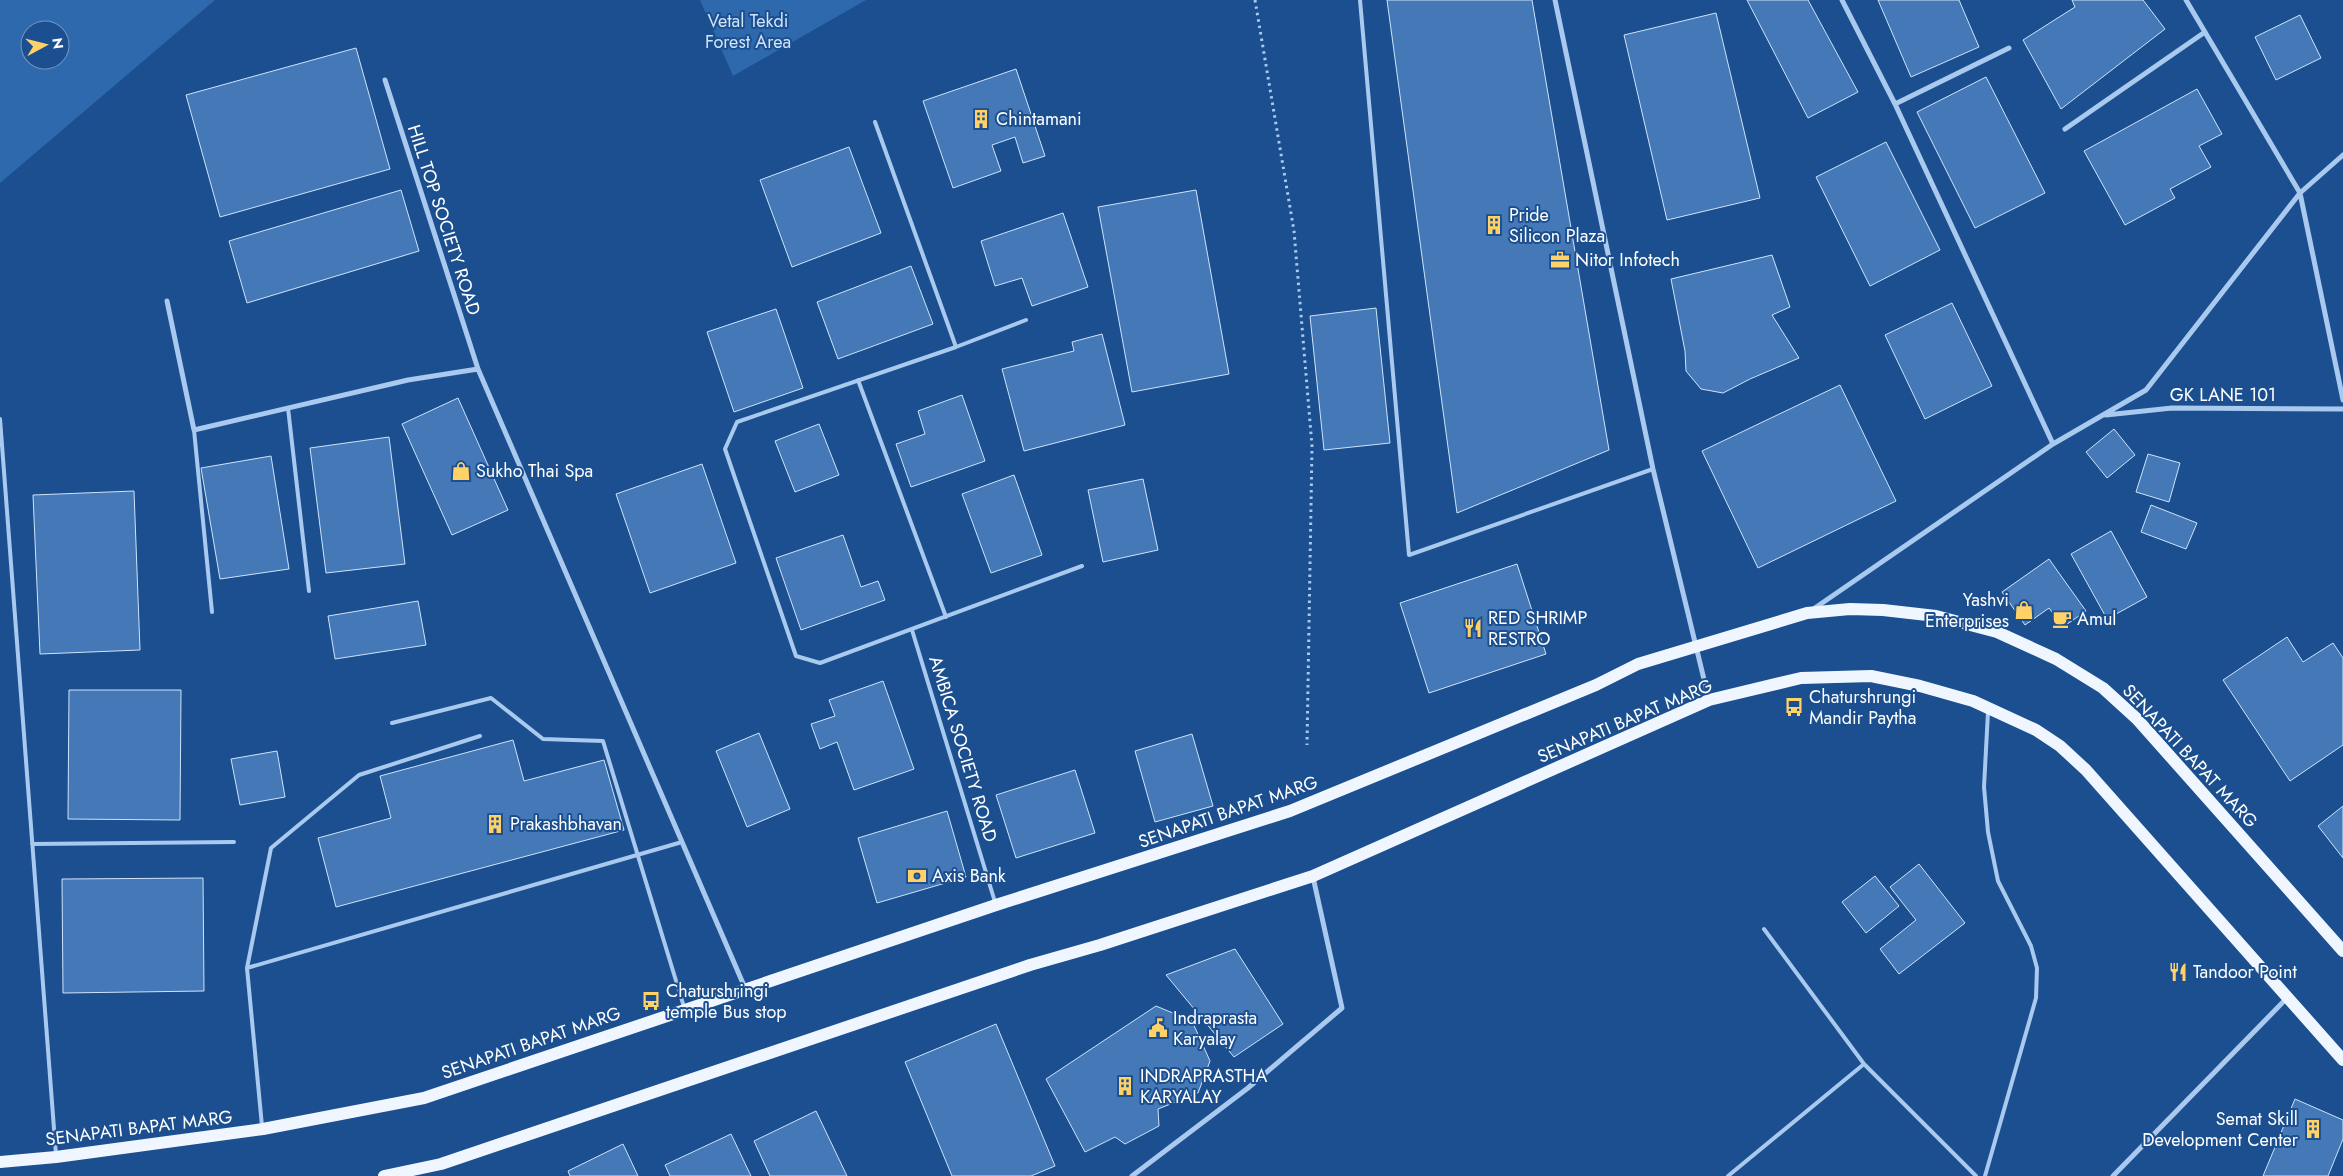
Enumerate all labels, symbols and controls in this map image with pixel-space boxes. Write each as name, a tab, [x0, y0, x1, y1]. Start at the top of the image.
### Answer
park label: Vetal Tekdi Forest Area	[705, 8, 791, 55]
north arrow	[20, 20, 70, 70]
text: N	[47, 37, 69, 50]
place label: Chintamani	[996, 106, 1082, 132]
building icon: Chintamani	[970, 108, 992, 130]
street label: HILL TOP SOCIETY ROAD	[401, 121, 487, 319]
place label: Pride Silicon Plaza	[1509, 202, 1605, 249]
building icon: Pride Silicon Plaza	[1483, 214, 1505, 236]
place label: Nitor Infotech	[1575, 247, 1680, 273]
office icon: Nitor Infotech	[1549, 249, 1571, 271]
street label: GK LANE 101	[2170, 382, 2276, 408]
place label: Sukho Thai Spa	[476, 458, 593, 484]
shop icon: Sukho Thai Spa	[450, 460, 472, 482]
place label: Yashvi Enterprises	[1925, 587, 2009, 634]
shop icon: Yashvi Enterprises	[2013, 599, 2035, 621]
place label: RED SHRIMP RESTRO	[1488, 605, 1587, 652]
place label: Amul	[2077, 606, 2117, 632]
cafe icon: Amul	[2051, 608, 2073, 630]
restaurant icon: RED SHRIMP RESTRO	[1462, 617, 1484, 639]
street label: AMBICA SOCIETY ROAD	[922, 653, 1004, 845]
street label: SENAPATI BAPAT MARG	[1533, 672, 1717, 770]
street label: SENAPATI BAPAT MARG	[2116, 678, 2264, 834]
place label: Chaturshrungi Mandir Paytha	[1809, 684, 1916, 731]
bus stop icon: Chaturshrungi Mandir Paytha	[1783, 696, 1805, 718]
street label: SENAPATI BAPAT MARG	[1135, 769, 1321, 855]
place label: Prakashbhavan	[510, 811, 622, 837]
building icon: Prakashbhavan	[484, 813, 506, 835]
place label: Axis Bank	[932, 863, 1006, 889]
bank icon: Axis Bank	[906, 865, 928, 887]
place label: Tandoor Point	[2193, 959, 2297, 985]
restaurant icon: Tandoor Point	[2167, 961, 2189, 983]
place label: Chaturshringi temple Bus stop	[666, 978, 787, 1025]
bus stop icon: Chaturshringi temple Bus stop	[640, 990, 662, 1012]
street label: SENAPATI BAPAT MARG	[438, 1000, 624, 1086]
place label: Indraprasta Karyalay	[1173, 1005, 1257, 1052]
public building icon: Indraprasta Karyalay	[1147, 1017, 1169, 1039]
place label: INDRAPRASTHA KARYALAY	[1140, 1063, 1267, 1110]
building icon: INDRAPRASTHA KARYALAY	[1114, 1075, 1136, 1097]
street label: SENAPATI BAPAT MARG	[44, 1104, 234, 1152]
place label: Semat Skill Development Center	[2142, 1106, 2299, 1153]
building icon: Semat Skill Development Center	[2302, 1118, 2324, 1140]

